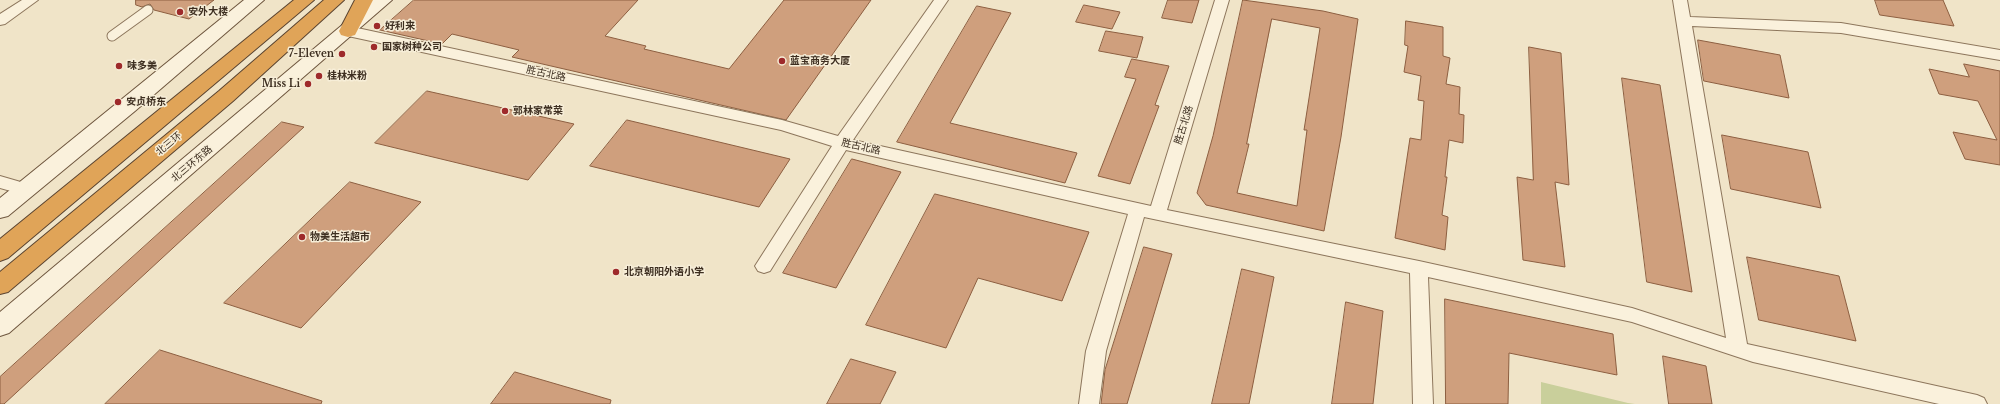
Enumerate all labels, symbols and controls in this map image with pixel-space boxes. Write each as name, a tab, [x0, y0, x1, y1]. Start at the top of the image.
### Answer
place label: 安外大楼	[188, 6, 228, 18]
marker: 安外大楼	[175, 7, 185, 17]
place label: 好利来	[385, 20, 415, 32]
marker: 好利来	[372, 21, 382, 31]
place label: 国家树种公司	[382, 41, 442, 53]
marker: 国家树种公司	[369, 42, 379, 52]
place label: 7-Eleven	[289, 48, 334, 60]
marker: 7-Eleven	[337, 49, 347, 59]
place label: 蓝宝商务大厦	[790, 55, 850, 67]
marker: 蓝宝商务大厦	[777, 56, 787, 66]
place label: 味多美	[127, 60, 157, 72]
marker: 味多美	[114, 61, 124, 71]
street label: 胜古北路	[525, 64, 567, 84]
place label: 桂林米粉	[327, 70, 367, 82]
marker: 桂林米粉	[314, 71, 324, 81]
place label: Miss Li	[262, 78, 300, 90]
marker: Miss Li	[303, 79, 313, 89]
place label: 安贞桥东	[126, 96, 166, 108]
marker: 安贞桥东	[113, 97, 123, 107]
street label: 胜古北路	[1172, 104, 1196, 146]
place label: 郭林家常菜	[513, 105, 563, 117]
marker: 郭林家常菜	[500, 106, 510, 116]
street label: 北三环	[154, 130, 184, 158]
street label: 胜古北路	[840, 137, 882, 157]
street label: 北三环东路	[169, 143, 215, 185]
place label: 物美生活超市	[310, 231, 370, 243]
marker: 物美生活超市	[297, 232, 307, 242]
place label: 北京朝阳外语小学	[624, 266, 704, 278]
marker: 北京朝阳外语小学	[611, 267, 621, 277]

